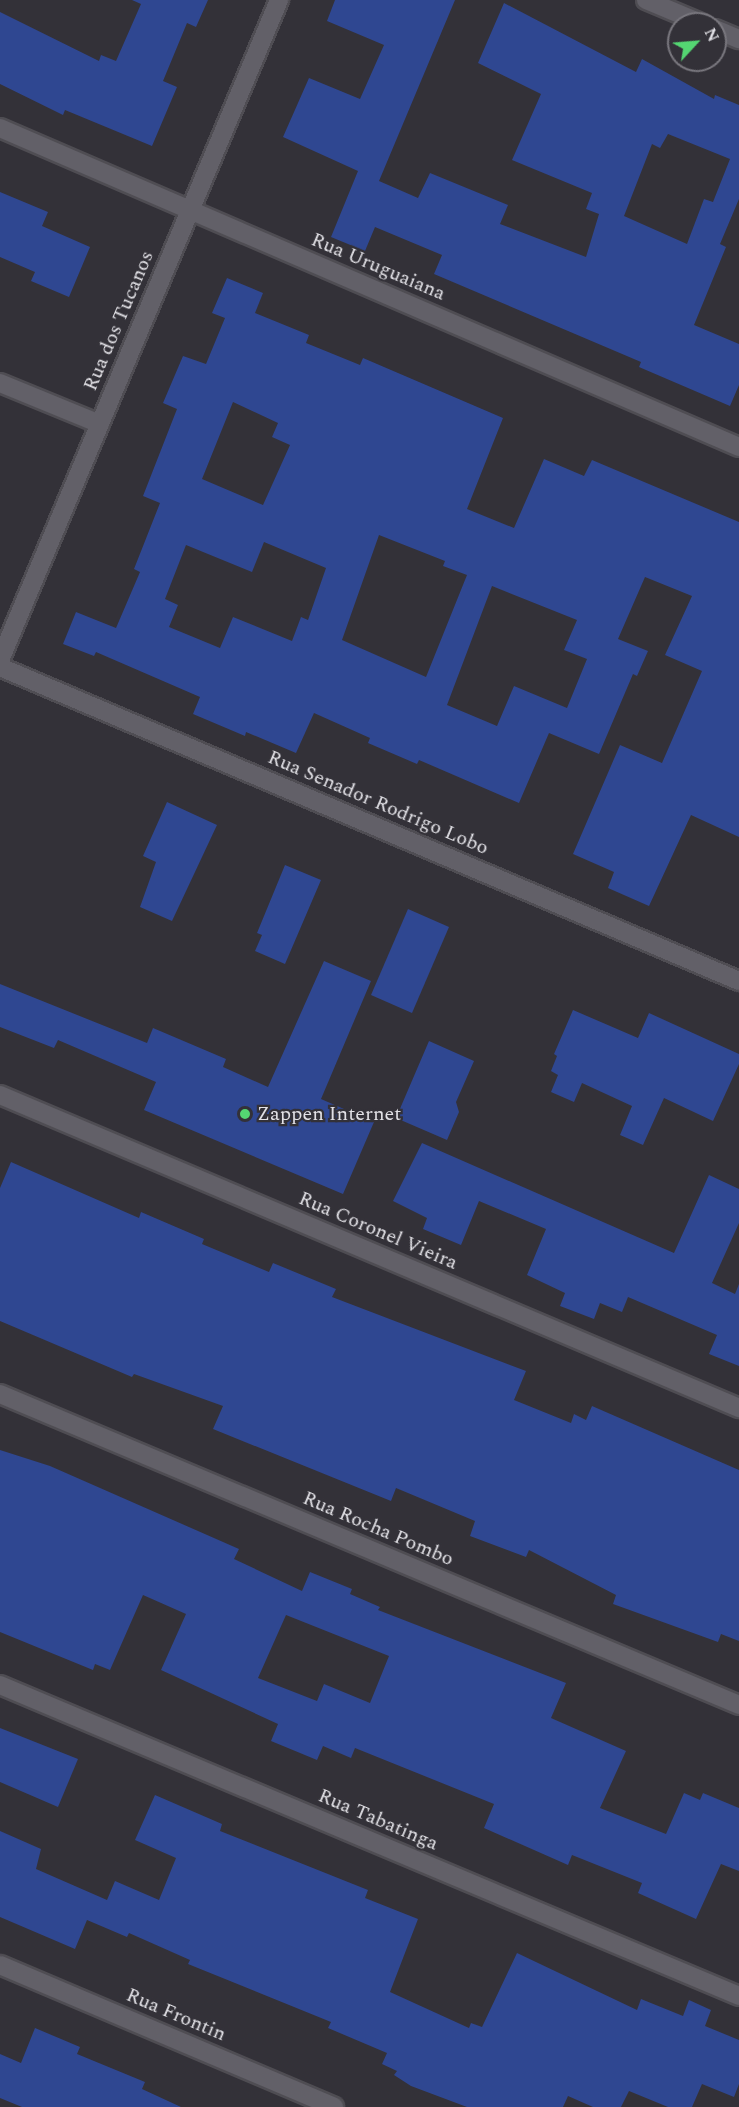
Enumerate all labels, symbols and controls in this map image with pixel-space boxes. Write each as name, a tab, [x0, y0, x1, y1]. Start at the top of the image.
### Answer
north arrow	[667, 12, 727, 72]
text: N	[698, 24, 725, 46]
street label: Rua Uruguaiana	[307, 228, 449, 306]
street label: Rua dos Tucanos	[79, 247, 159, 395]
street label: Rua Senador Rodrigo Lobo	[264, 746, 492, 860]
place label: Zappen Internet	[257, 1102, 401, 1126]
marker: Zappen Internet	[238, 1107, 252, 1121]
street label: Rua Coronel Vieira	[295, 1187, 461, 1275]
street label: Rua Rocha Pombo	[299, 1486, 457, 1572]
street label: Rua Tabatinga	[314, 1784, 442, 1856]
street label: Rua Frontin	[122, 1983, 230, 2047]

